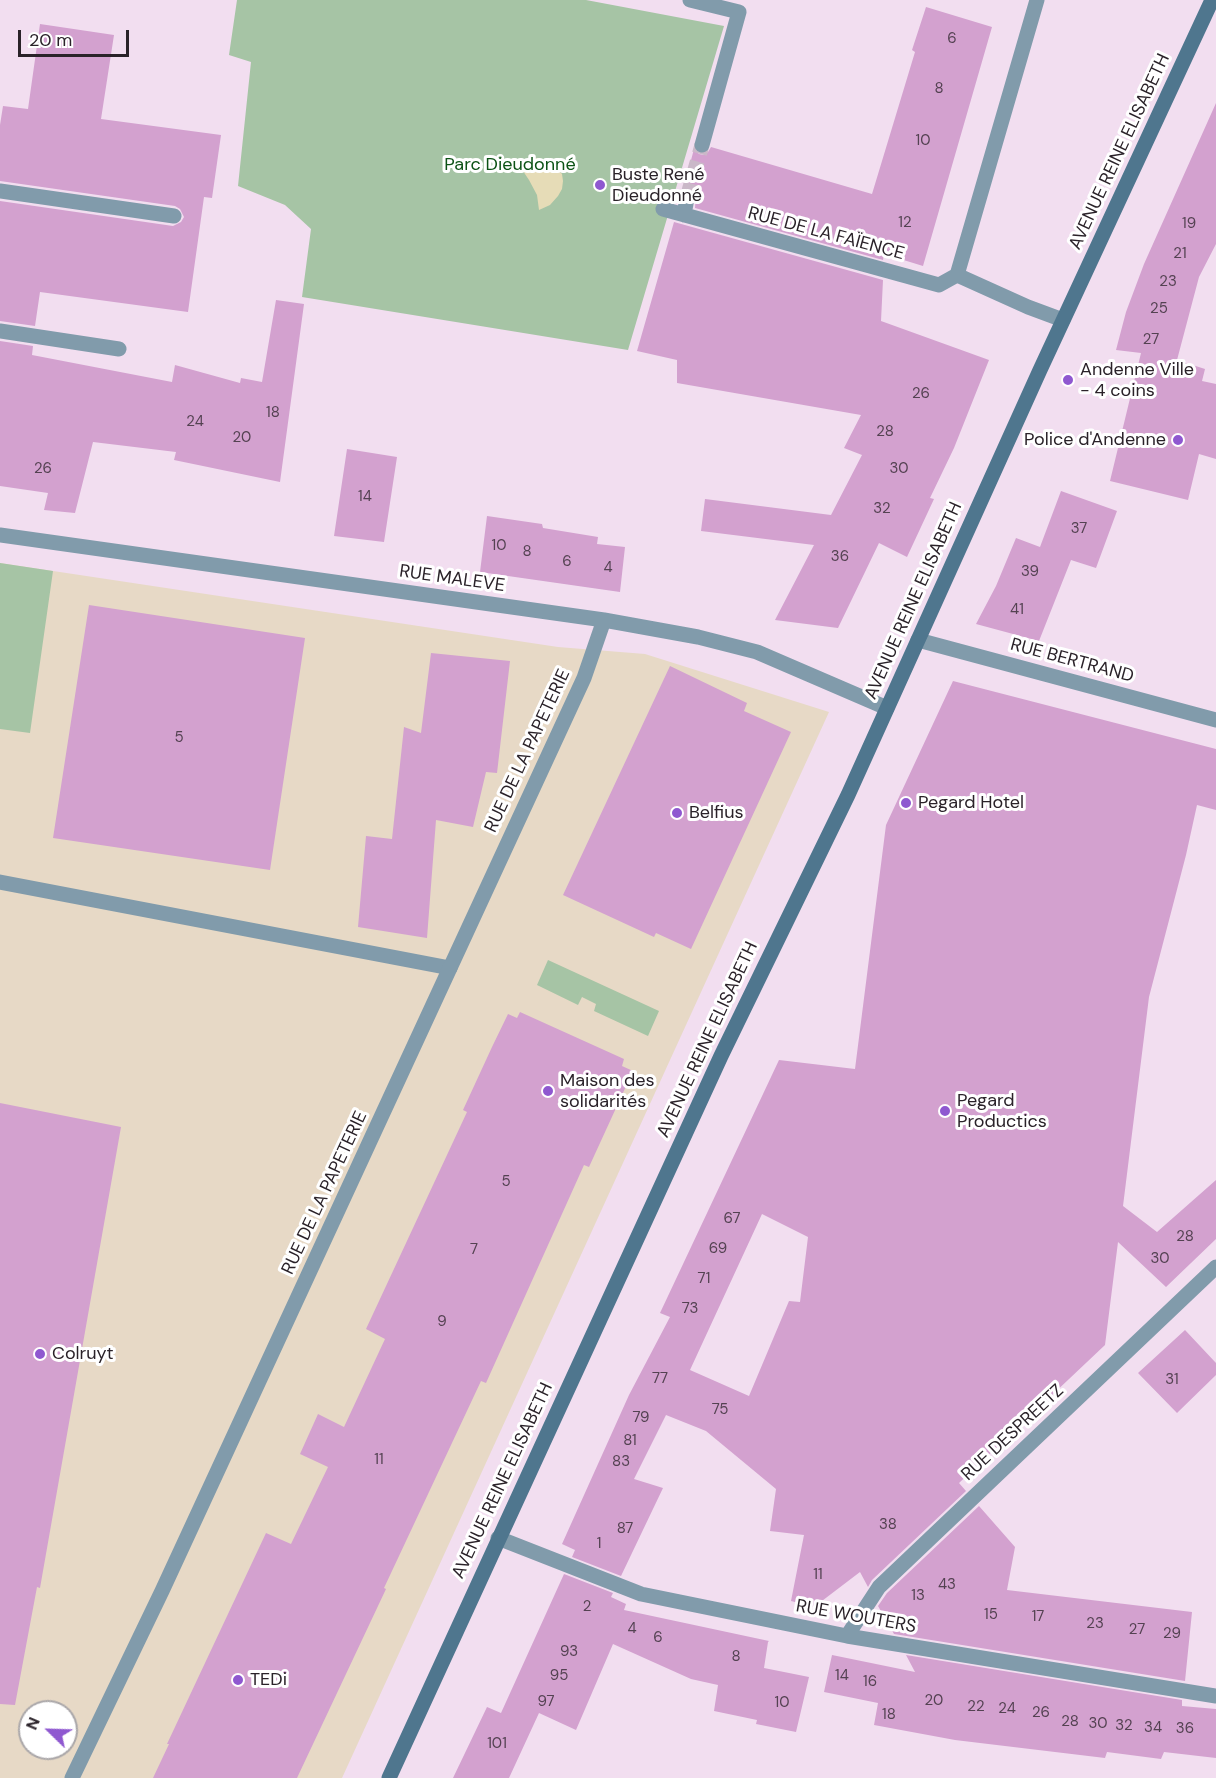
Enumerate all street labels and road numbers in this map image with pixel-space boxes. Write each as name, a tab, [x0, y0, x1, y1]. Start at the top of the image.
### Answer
street label: AVENUE REINE ELISABETH	[1065, 51, 1175, 253]
street label: RUE DE LA FAÏENCE	[745, 203, 907, 265]
street label: AVENUE REINE ELISABETH	[861, 499, 967, 703]
street label: RUE MALEVE	[398, 561, 506, 597]
street label: RUE BERTRAND	[1008, 634, 1136, 688]
street label: RUE DE LA PAPETERIE	[481, 666, 575, 836]
street label: AVENUE REINE ELISABETH	[653, 939, 763, 1141]
street label: RUE DE LA PAPETERIE	[278, 1108, 372, 1278]
street label: AVENUE REINE ELISABETH	[448, 1380, 558, 1582]
street label: RUE DESPREETZ	[957, 1380, 1069, 1486]
street label: RUE WOUTERS	[794, 1596, 918, 1638]

